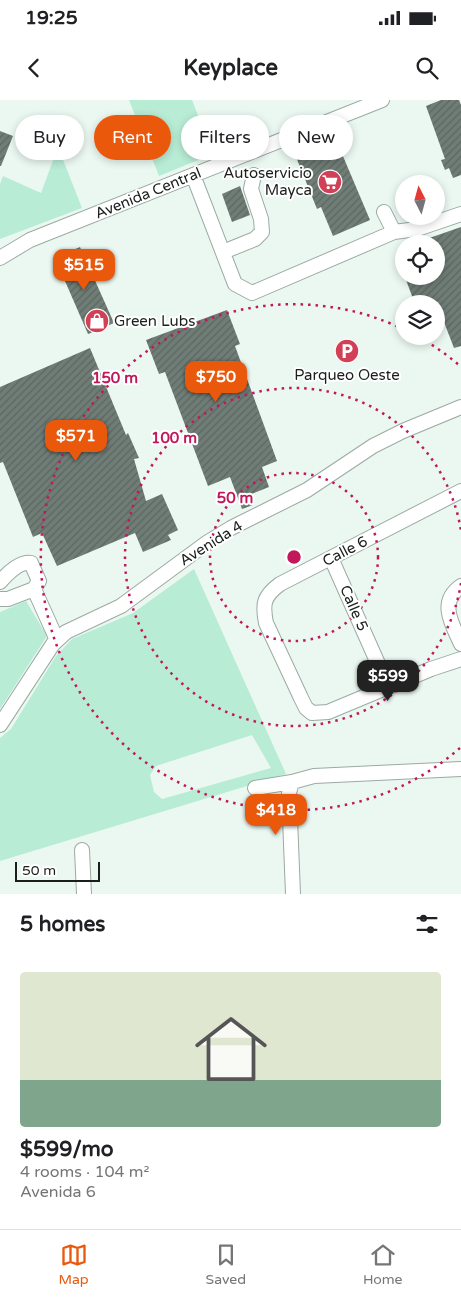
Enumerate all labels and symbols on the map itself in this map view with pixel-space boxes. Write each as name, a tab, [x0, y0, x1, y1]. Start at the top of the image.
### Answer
street label: Avenida Central	[92, 164, 204, 222]
place label: Autoservicio Mayca	[223, 164, 312, 199]
supermarket icon: Autoservicio Mayca	[317, 169, 343, 195]
north arrow	[395, 175, 445, 225]
pin: $515	[54, 248, 114, 291]
shop icon: Green Lubs	[84, 308, 110, 334]
place label: Green Lubs	[114, 312, 195, 330]
parking icon: Parqueo Oeste	[334, 338, 360, 364]
pin: $750	[186, 360, 246, 403]
place label: Parqueo Oeste	[294, 366, 400, 384]
text: 150 m	[92, 369, 138, 387]
pin: $571	[46, 420, 106, 462]
text: 100 m	[151, 429, 197, 447]
text: 50 m	[217, 489, 253, 507]
street label: Avenida 4	[176, 517, 246, 569]
street label: Calle 6	[319, 532, 371, 570]
centre of rings	[285, 548, 303, 566]
street label: Calle 5	[336, 582, 372, 634]
pin: $599	[358, 660, 418, 702]
pin: $418	[246, 794, 306, 836]
scale bar	[15, 859, 100, 882]

